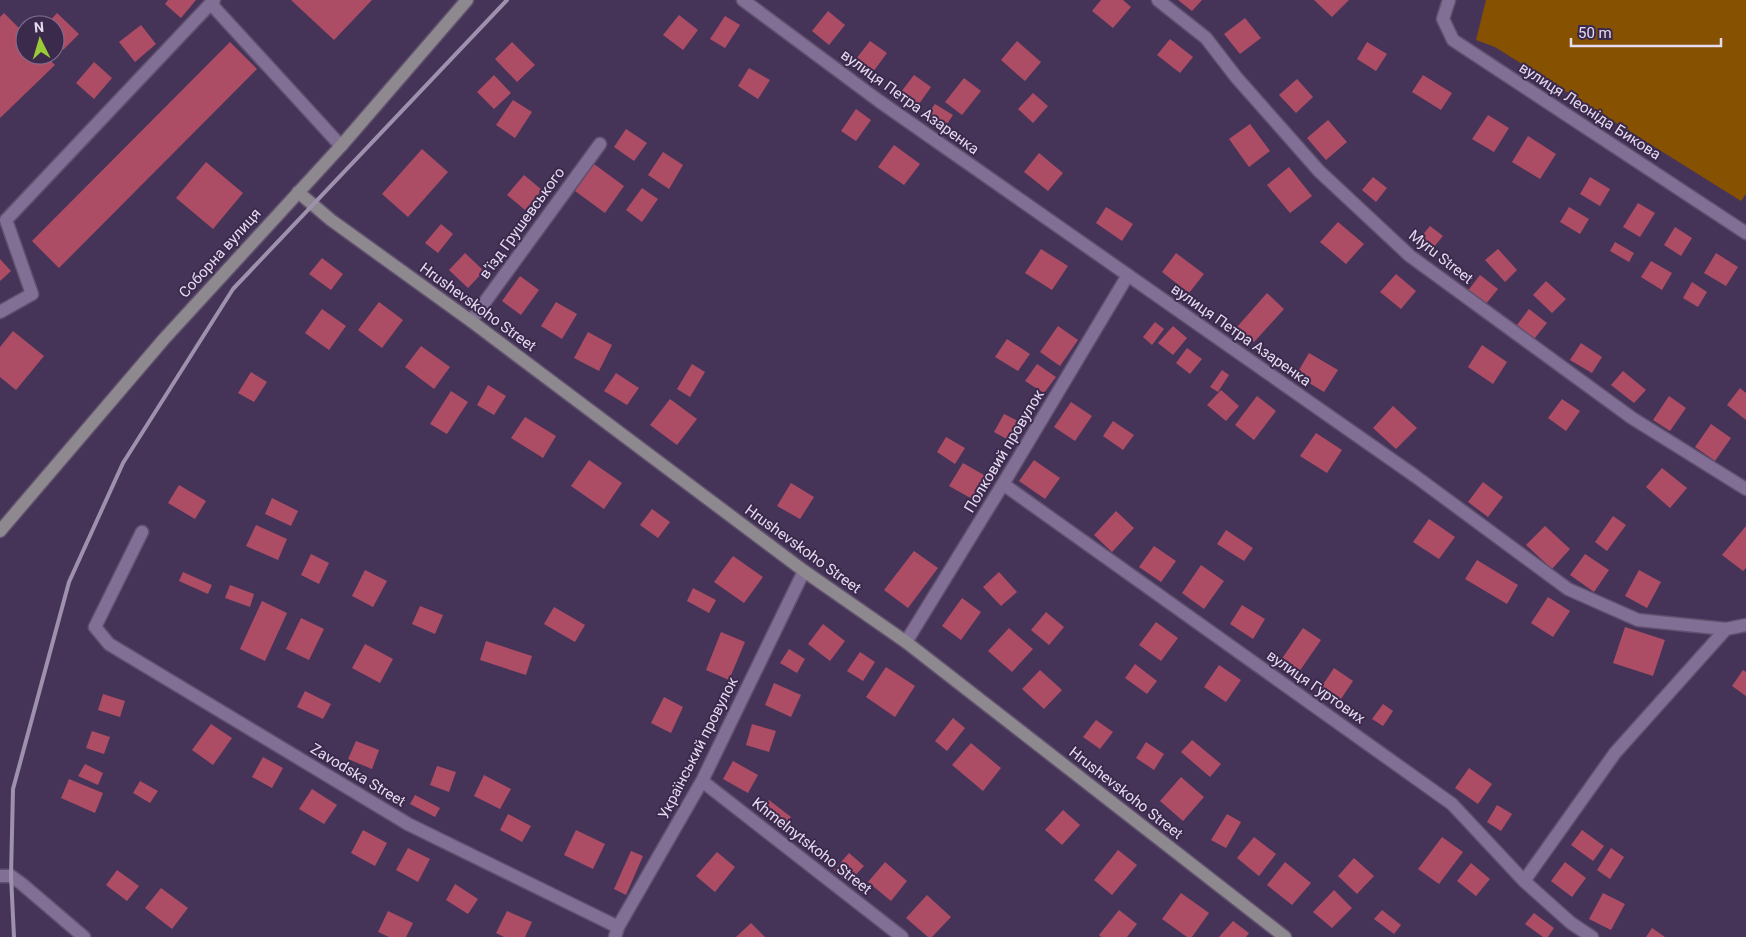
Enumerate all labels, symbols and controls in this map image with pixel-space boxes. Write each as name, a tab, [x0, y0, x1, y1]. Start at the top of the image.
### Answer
north arrow	[15, 15, 65, 65]
scale bar	[1571, 15, 1721, 47]
text: N	[33, 19, 44, 35]
text: 50 m	[1578, 24, 1612, 42]
street label: вулиця Петра Азаренка	[837, 46, 983, 158]
street label: вулиця Леоніда Бикова	[1516, 58, 1664, 164]
street label: в'їзд Грушевського	[476, 164, 568, 282]
street label: Соборна вулиця	[175, 205, 265, 301]
street label: Myru Street	[1405, 226, 1477, 288]
street label: Hrushevskoho Street	[416, 259, 540, 355]
street label: вулиця Петра Азаренка	[1168, 280, 1314, 390]
street label: Полковий провулок	[960, 386, 1048, 516]
street label: Hrushevskoho Street	[741, 501, 865, 597]
street label: вулиця Гуртових	[1263, 646, 1369, 728]
street label: Український провулок	[654, 674, 742, 822]
street label: Zavodska Street	[307, 739, 409, 811]
street label: Hrushevskoho Street	[1066, 743, 1186, 843]
street label: Khmelnytskoho Street	[749, 794, 875, 898]

